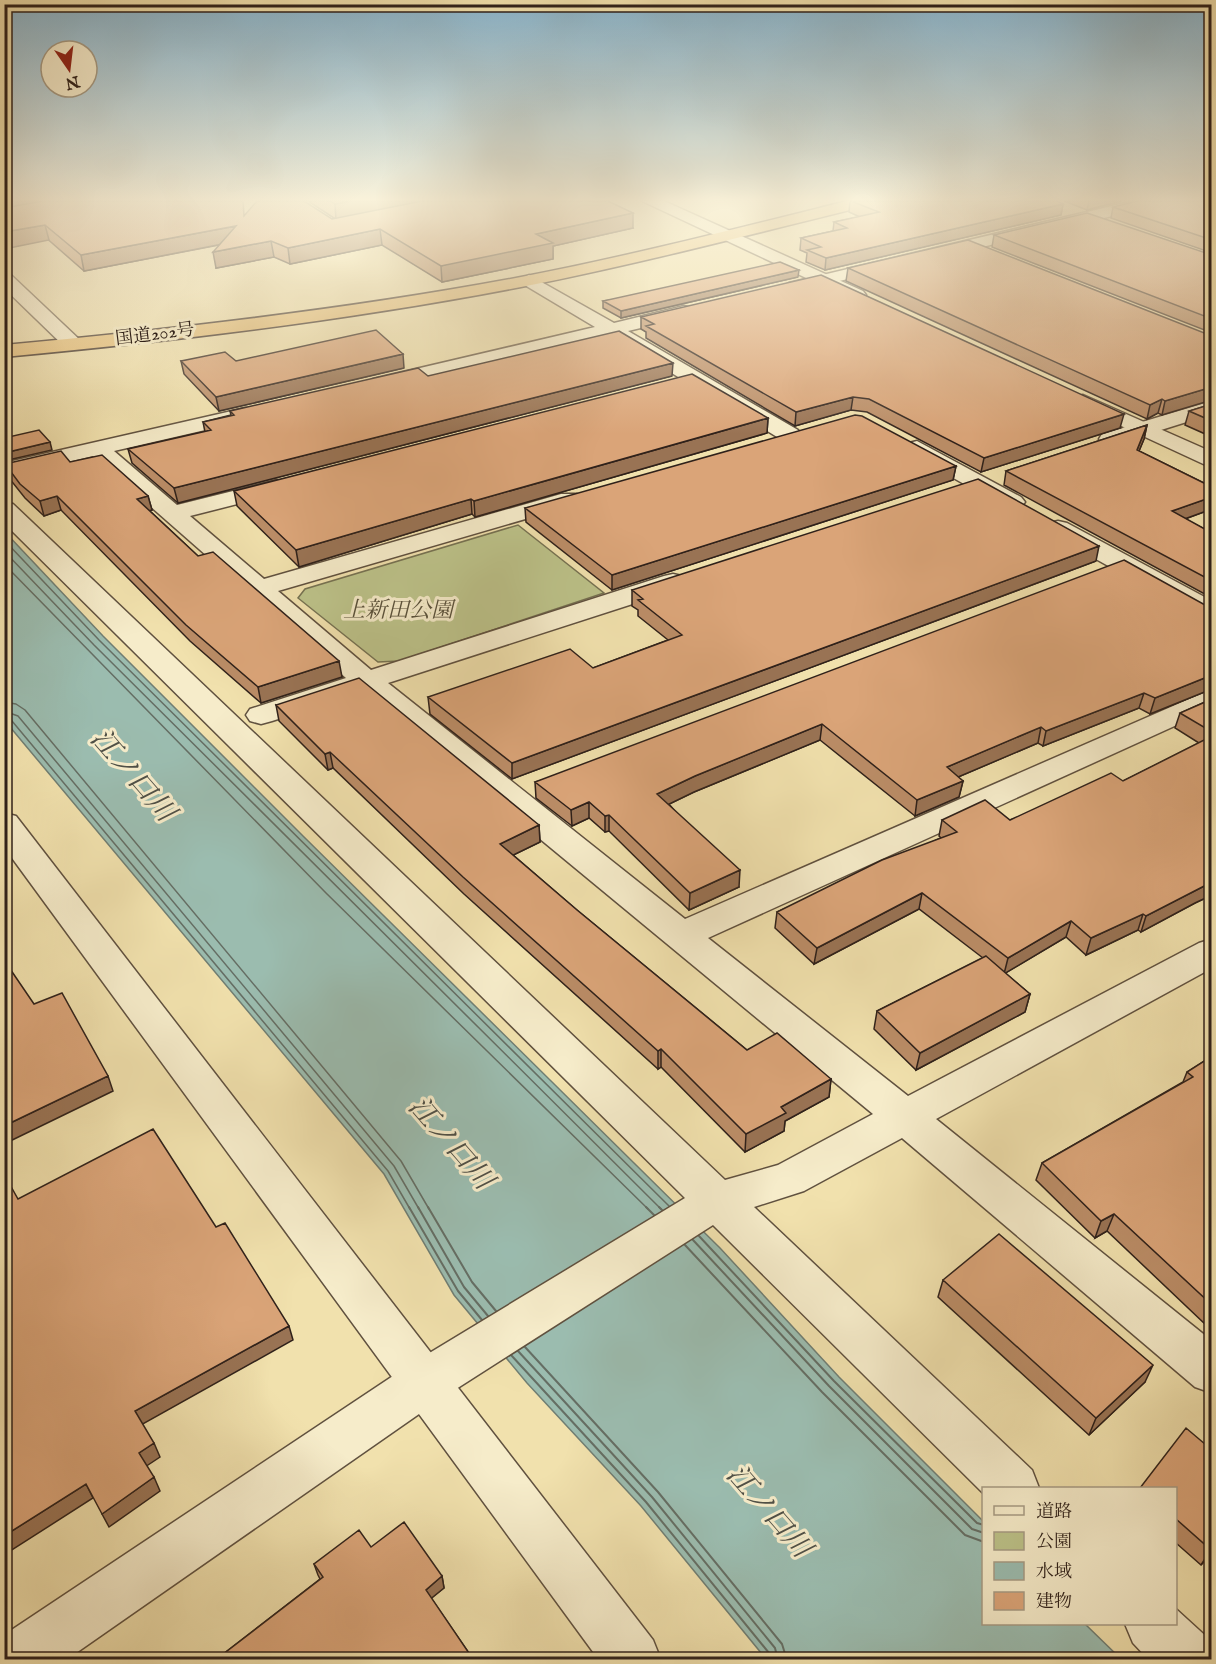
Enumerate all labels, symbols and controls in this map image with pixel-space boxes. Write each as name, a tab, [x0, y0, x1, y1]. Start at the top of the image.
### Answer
north arrow	[39, 39, 99, 99]
text: N	[63, 70, 82, 93]
street label: 国道202号	[114, 319, 196, 351]
park label: 上新田公園	[343, 597, 456, 625]
water label: 江ノ口川	[82, 722, 184, 832]
water label: 江ノ口川	[400, 1090, 502, 1200]
water label: 江ノ口川	[718, 1458, 820, 1568]
legend	[982, 1487, 1177, 1625]
text: 道路	[1036, 1501, 1072, 1524]
text: 公園	[1036, 1531, 1072, 1554]
text: 水域	[1036, 1561, 1072, 1584]
text: 建物	[1036, 1591, 1072, 1614]

